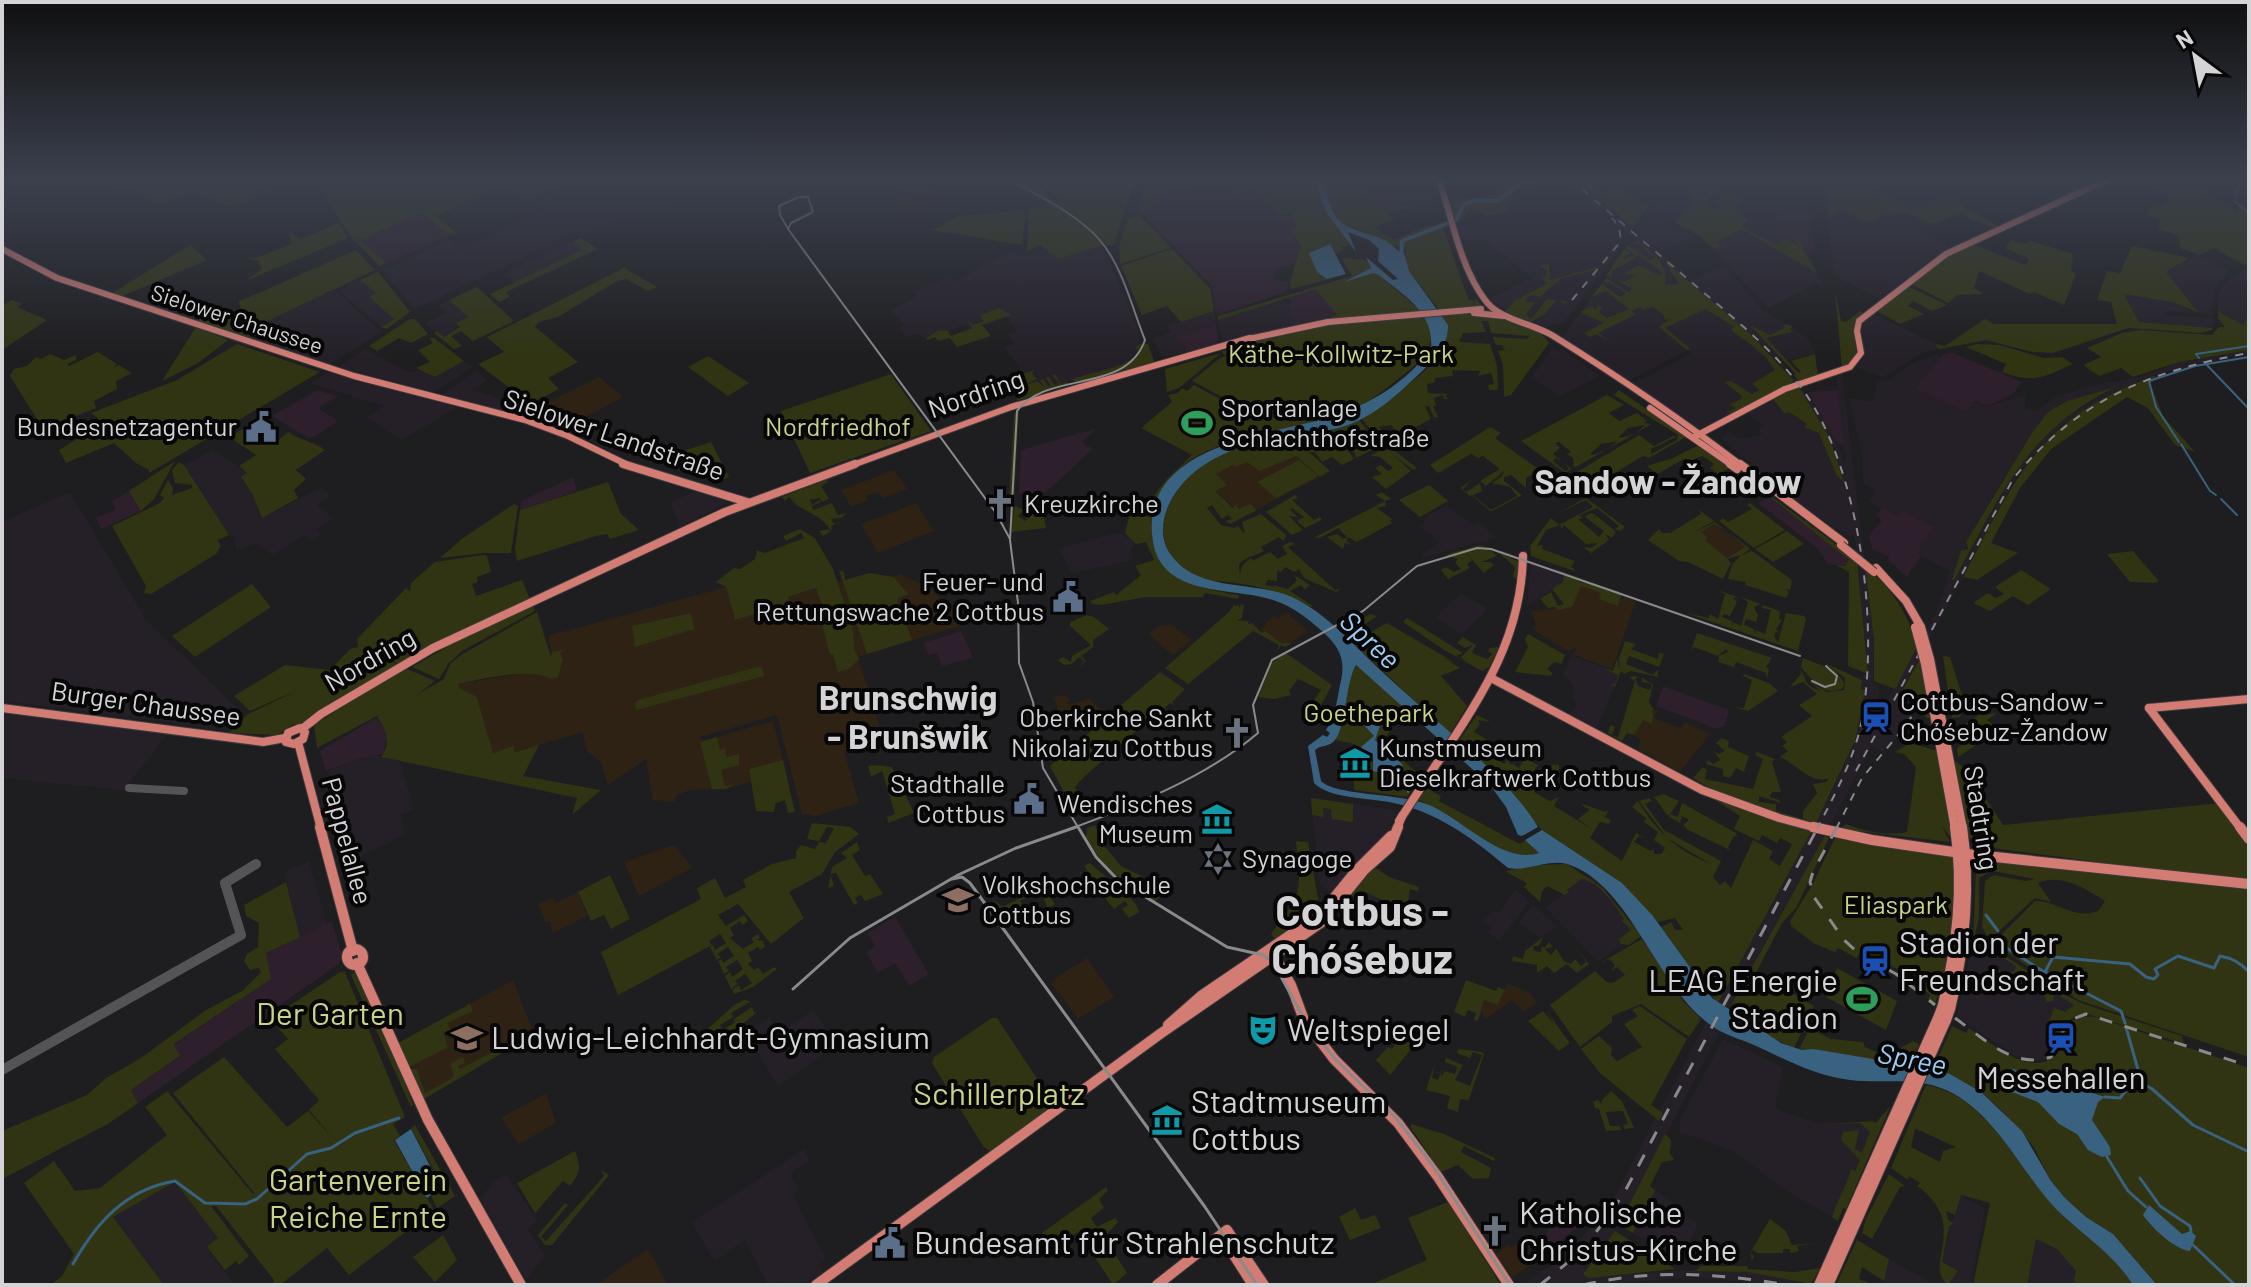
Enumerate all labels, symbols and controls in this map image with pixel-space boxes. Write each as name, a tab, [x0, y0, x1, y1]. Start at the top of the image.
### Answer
north arrow	[2155, 16, 2235, 96]
text: N	[2171, 23, 2197, 53]
street label: Sielower Chaussee	[148, 278, 326, 358]
park label: Käthe-Kollwitz-Park	[1228, 337, 1454, 368]
street label: Nordring	[924, 362, 1028, 423]
street label: Sielower Landstraße	[500, 381, 729, 486]
place label: Sportanlage Schlachthofstraße	[1221, 391, 1430, 452]
sports icon: Sportanlage Schlachthofstraße	[1180, 406, 1214, 440]
place label: Bundesnetzagentur	[16, 410, 238, 441]
public building icon: Bundesnetzagentur	[244, 410, 278, 444]
park label: Nordfriedhof	[765, 410, 911, 441]
district label: Sandow - Žandow	[1534, 460, 1802, 501]
church icon: Kreuzkirche	[983, 487, 1017, 521]
place label: Kreuzkirche	[1024, 487, 1159, 518]
place label: Feuer- und Rettungswache 2 Cottbus	[756, 565, 1044, 626]
public building icon: Feuer- und Rettungswache 2 Cottbus	[1051, 580, 1085, 614]
water label: Spree	[1334, 603, 1408, 675]
street label: Nordring	[319, 620, 420, 697]
street label: Burger Chaussee	[50, 674, 243, 731]
district label: Brunschwig - Brunšwik	[819, 676, 997, 756]
place label: Cottbus-Sandow - Chóśebuz-Žandow	[1900, 685, 2108, 746]
park label: Goethepark	[1303, 696, 1435, 727]
station icon: Cottbus-Sandow - Chóśebuz-Žandow	[1859, 700, 1893, 734]
place label: Oberkirche Sankt Nikolai zu Cottbus	[1011, 701, 1213, 762]
church icon: Oberkirche Sankt Nikolai zu Cottbus	[1220, 716, 1254, 750]
place label: Kunstmuseum Dieselkraftwerk Cottbus	[1379, 731, 1651, 792]
museum icon: Kunstmuseum Dieselkraftwerk Cottbus	[1338, 746, 1372, 780]
street label: Stadtring	[1959, 763, 2006, 872]
place label: Stadthalle Cottbus	[890, 767, 1005, 828]
street label: Pappelallee	[317, 774, 380, 907]
public building icon: Stadthalle Cottbus	[1012, 782, 1046, 816]
place label: Wendisches Museum	[1057, 787, 1193, 848]
museum icon: Wendisches Museum	[1200, 802, 1234, 836]
synagogue icon: Synagoge	[1201, 842, 1235, 876]
place label: Synagoge	[1242, 842, 1352, 873]
place label: Volkshochschule Cottbus	[982, 868, 1171, 929]
school or university icon: Volkshochschule Cottbus	[941, 883, 975, 917]
district label: Cottbus - Chóśebuz	[1271, 884, 1453, 982]
park label: Eliaspark	[1844, 888, 1948, 919]
place label: Stadion der Freundschaft	[1899, 922, 2086, 997]
station icon: Stadion der Freundschaft	[1858, 944, 1892, 978]
place label: LEAG Energie Stadion	[1648, 960, 1838, 1035]
sports icon: LEAG Energie Stadion	[1845, 982, 1879, 1016]
park label: Der Garten	[256, 993, 404, 1031]
place label: Weltspiegel	[1287, 1009, 1449, 1047]
theatre icon: Weltspiegel	[1246, 1013, 1280, 1047]
place label: Ludwig-Leichhardt-Gymnasium	[491, 1017, 930, 1055]
school or university icon: Ludwig-Leichhardt-Gymnasium	[450, 1021, 484, 1055]
station icon: Messehallen	[2044, 1021, 2078, 1055]
water label: Spree	[1875, 1035, 1950, 1081]
place label: Messehallen	[1976, 1057, 2146, 1095]
park label: Schillerplatz	[913, 1073, 1085, 1111]
place label: Stadtmuseum Cottbus	[1191, 1081, 1387, 1156]
museum icon: Stadtmuseum Cottbus	[1150, 1103, 1184, 1137]
park label: Gartenverein Reiche Ernte	[269, 1159, 447, 1234]
place label: Katholische Christus-Kirche	[1519, 1192, 1738, 1267]
church icon: Katholische Christus-Kirche	[1478, 1214, 1512, 1248]
place label: Bundesamt für Strahlenschutz	[914, 1222, 1334, 1260]
public building icon: Bundesamt für Strahlenschutz	[873, 1226, 907, 1260]

